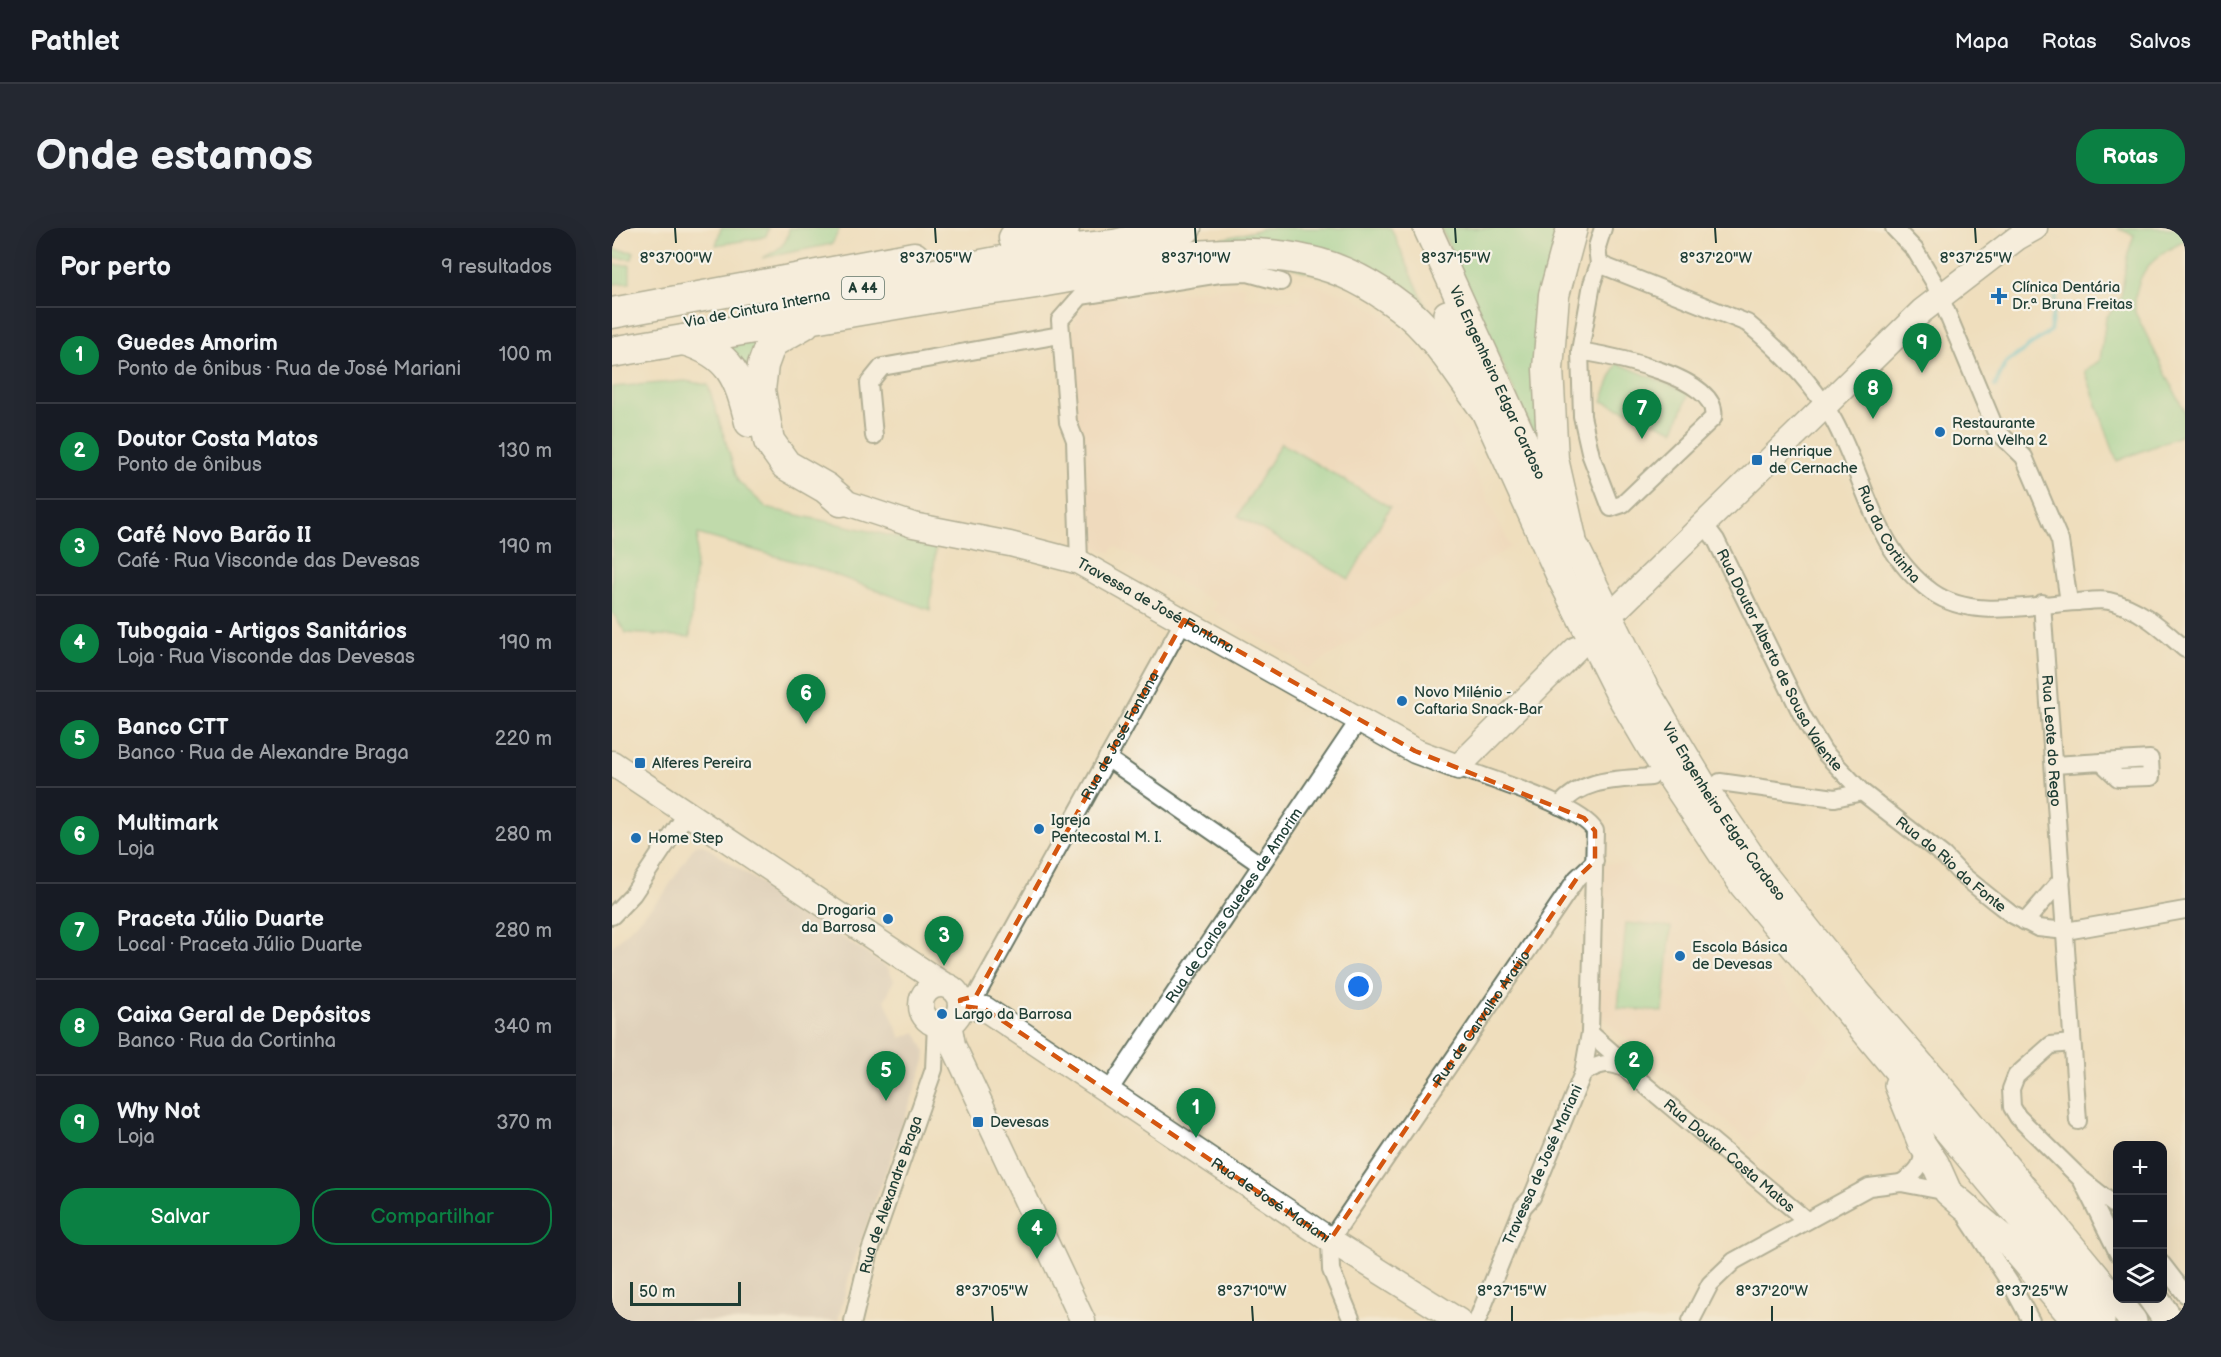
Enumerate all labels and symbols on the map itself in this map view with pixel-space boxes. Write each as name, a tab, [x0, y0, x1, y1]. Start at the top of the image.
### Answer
text: 8°37'00"W	[640, 249, 713, 268]
text: 8°37'05"W	[900, 249, 972, 268]
text: 8°37'10"W	[1161, 249, 1231, 268]
text: 8°37'15"W	[1421, 249, 1491, 268]
text: 8°37'20"W	[1680, 249, 1753, 268]
text: 8°37'25"W	[1940, 249, 2012, 268]
road number: A 44	[842, 277, 884, 299]
place label: Clínica Dentária Dr.ª Bruna Freitas	[2012, 278, 2133, 314]
street label: Via Engenheiro Edgar Cardoso	[1445, 283, 1550, 483]
street label: Via de Cintura Interna	[682, 286, 832, 332]
marker: Clínica Dentária Dr.ª Bruna Freitas	[1990, 287, 2008, 305]
pin: 9	[1902, 324, 1942, 373]
pin: 8	[1854, 370, 1892, 419]
pin: 7	[1622, 390, 1662, 439]
place label: Restaurante Dorna Velha 2	[1952, 414, 2047, 450]
marker: Restaurante Dorna Velha 2	[1933, 425, 1947, 439]
place label: Henrique de Cernache	[1769, 442, 1858, 478]
marker: Henrique de Cernache	[1750, 453, 1764, 467]
street label: Rua da Cortinha	[1853, 482, 1924, 587]
street label: Rua Doutor Alberto de Sousa Valente	[1712, 546, 1847, 775]
street label: Travessa de José Fontana	[1074, 553, 1238, 657]
street label: Rua de José Fontana	[1077, 668, 1163, 803]
pin: 6	[786, 674, 826, 724]
street label: Rua Leote do Rego	[2038, 674, 2066, 807]
place label: Novo Milénio - Caftaria Snack-Bar	[1414, 683, 1543, 719]
marker: Novo Milénio - Caftaria Snack-Bar	[1395, 694, 1409, 708]
street label: Via Engenheiro Edgar Cardoso	[1658, 719, 1790, 905]
place label: Alferes Pereira	[652, 754, 752, 773]
marker: Alferes Pereira	[633, 756, 647, 770]
street label: Rua de Carlos Guedes de Amorim	[1161, 804, 1306, 1007]
place label: Igreja Pentecostal M. I.	[1051, 811, 1162, 847]
street label: Rua do Rio da Fonte	[1892, 812, 2010, 916]
marker: Igreja Pentecostal M. I.	[1032, 822, 1046, 836]
place label: Home Step	[648, 829, 724, 848]
marker: Home Step	[629, 831, 643, 845]
place label: Drogaria da Barrosa	[801, 901, 876, 937]
marker: Drogaria da Barrosa	[881, 912, 895, 926]
pin: 3	[924, 916, 964, 966]
place label: Escola Básica de Devesas	[1692, 938, 1788, 974]
street label: Rua de Carvalho Araújo	[1428, 946, 1535, 1090]
marker: Escola Básica de Devesas	[1673, 949, 1687, 963]
your location	[1344, 972, 1373, 1001]
place label: Largo da Barrosa	[954, 1005, 1072, 1024]
marker: Largo da Barrosa	[935, 1007, 949, 1021]
pin: 2	[1614, 1042, 1654, 1091]
pin: 5	[866, 1052, 906, 1101]
street label: Travessa de José Mariani	[1499, 1082, 1587, 1248]
pin: 1	[1176, 1088, 1216, 1138]
street label: Rua Doutor Costa Matos	[1660, 1095, 1800, 1217]
street label: Rua de Alexandre Braga	[855, 1113, 926, 1275]
place label: Devesas	[990, 1113, 1049, 1132]
marker: Devesas	[971, 1115, 985, 1129]
street label: Rua de José Mariani	[1207, 1153, 1334, 1247]
pin: 4	[1018, 1210, 1056, 1259]
scale bar	[630, 1279, 741, 1306]
text: 8°37'05"W	[956, 1282, 1028, 1301]
text: 8°37'10"W	[1217, 1282, 1287, 1301]
text: 8°37'15"W	[1477, 1282, 1547, 1301]
text: 8°37'20"W	[1736, 1282, 1809, 1301]
text: 8°37'25"W	[1996, 1282, 2068, 1301]

